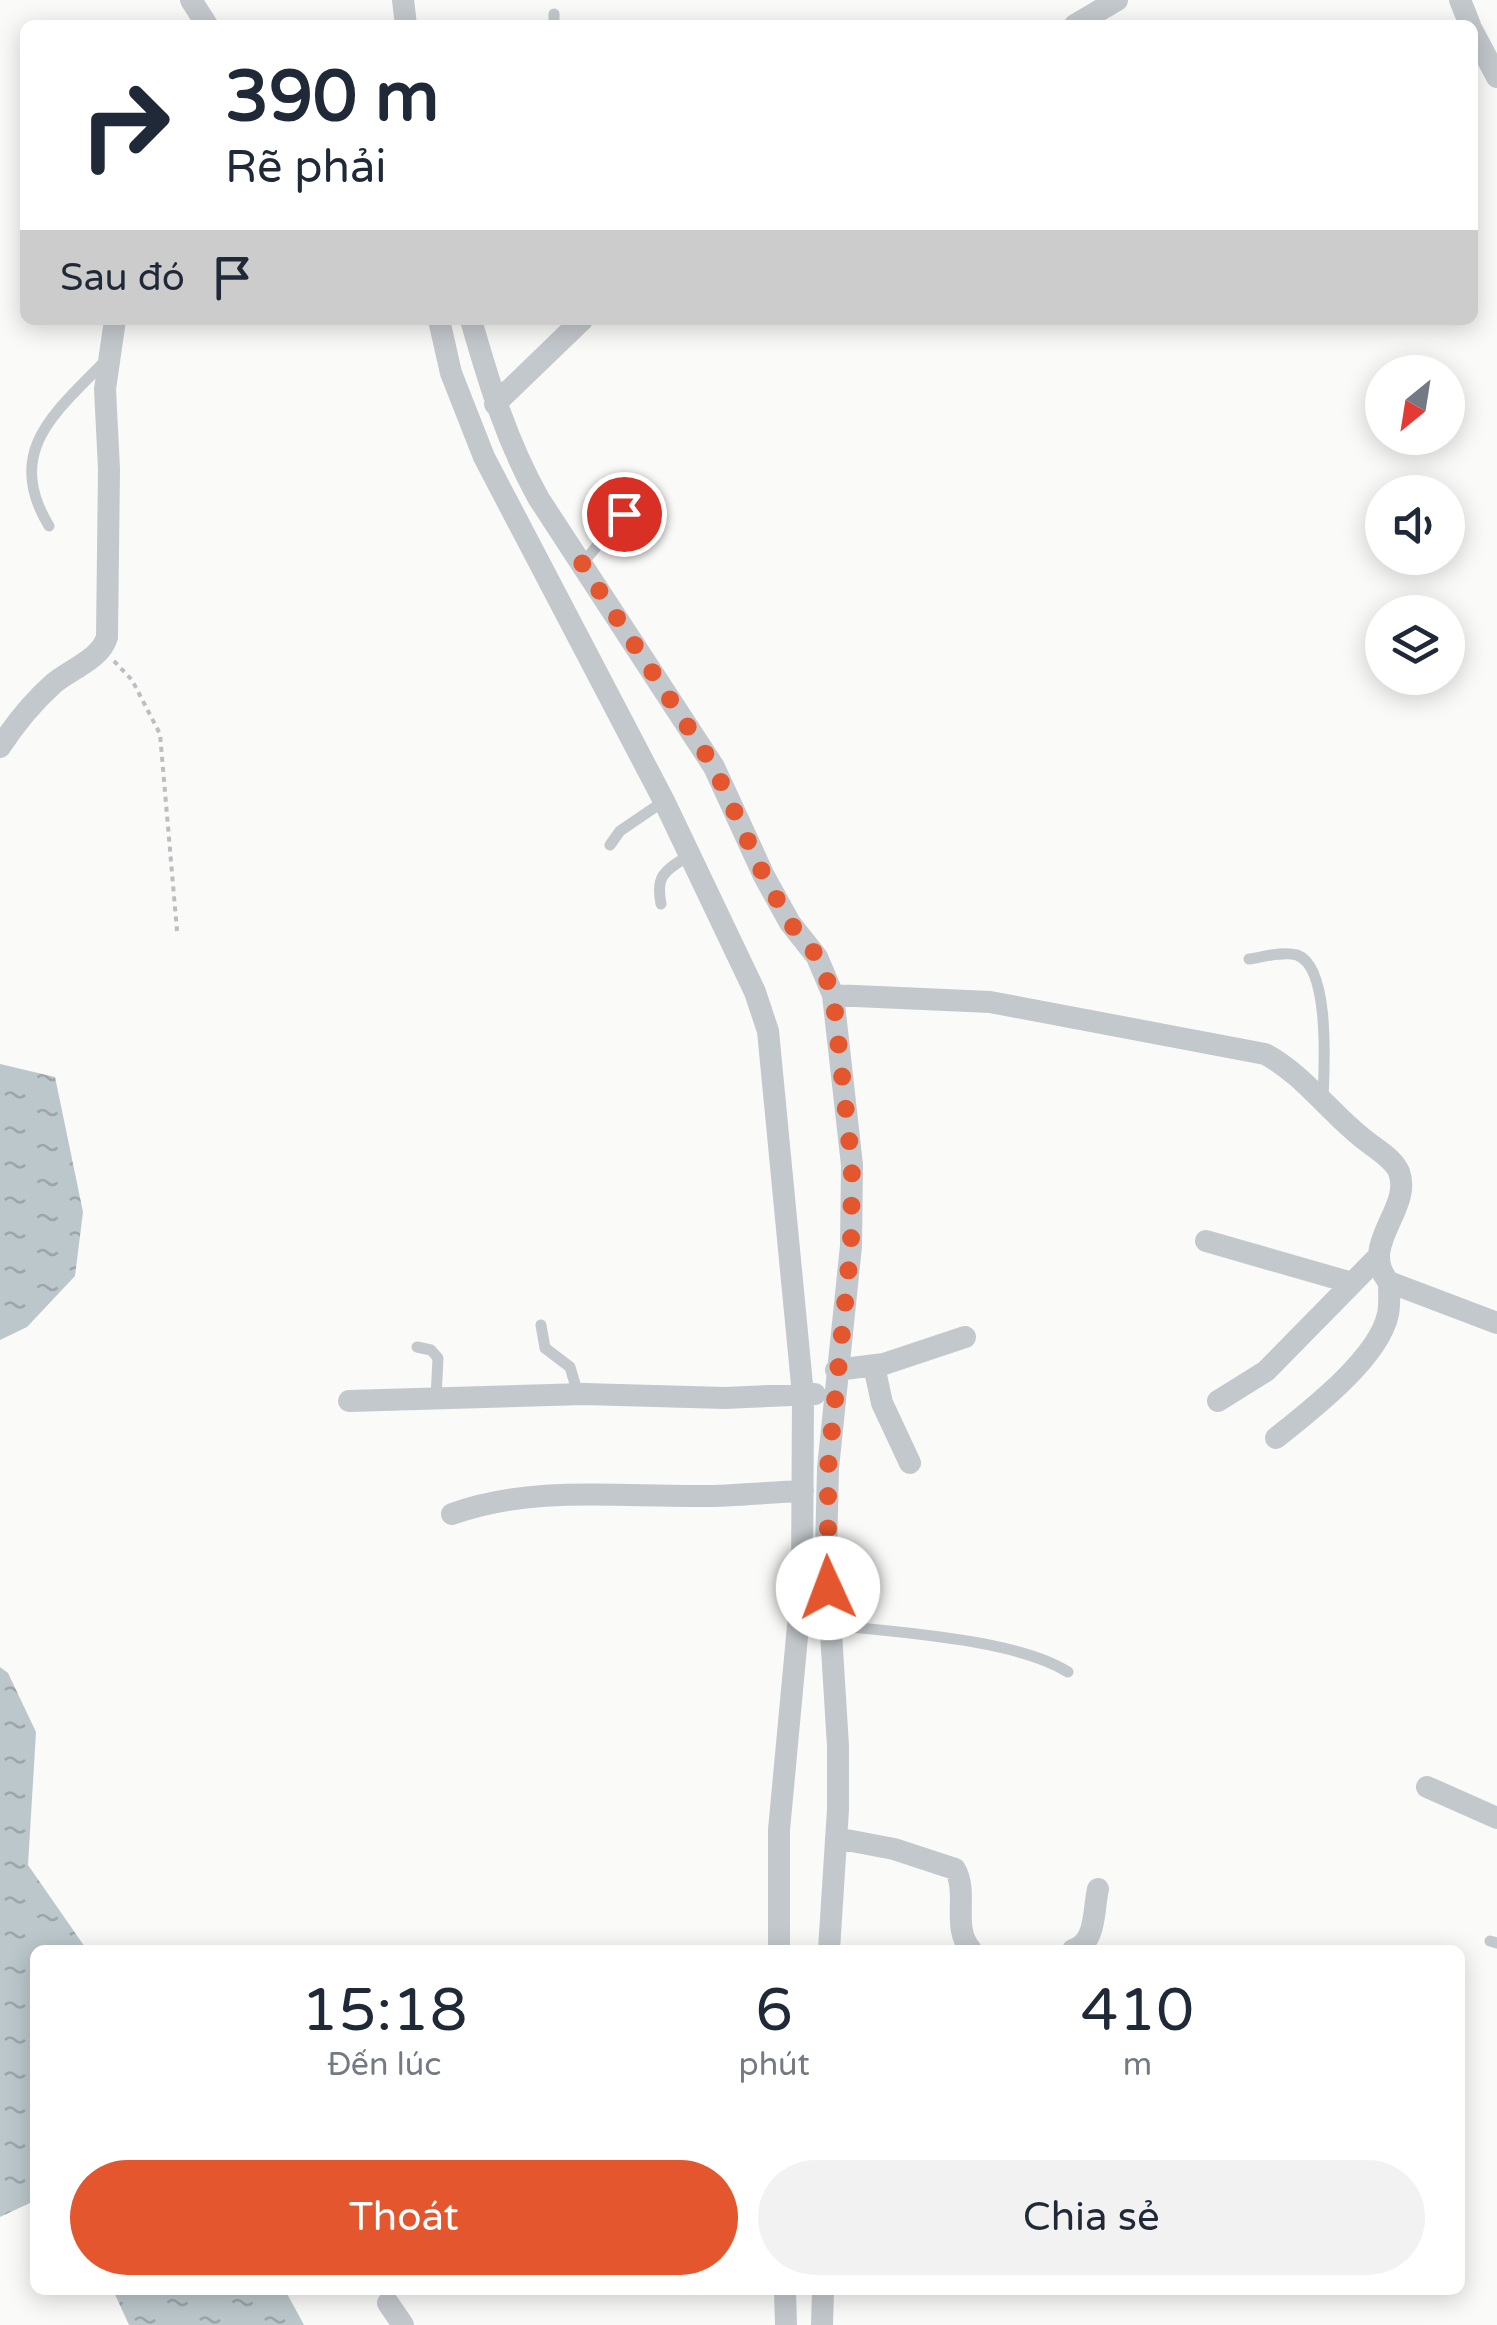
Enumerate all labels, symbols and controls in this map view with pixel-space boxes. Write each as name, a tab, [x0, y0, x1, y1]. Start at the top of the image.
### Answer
text: 390 m	[225, 56, 439, 140]
icon: right	[60, 60, 190, 190]
text: Rẽ phải	[225, 141, 387, 195]
icon: arrive	[205, 250, 260, 305]
text: Sau đó	[60, 255, 185, 301]
north arrow	[1365, 355, 1465, 455]
map controls	[1365, 355, 1465, 695]
pin	[582, 472, 667, 557]
button: sound	[1365, 475, 1465, 575]
icon: arrive	[597, 487, 652, 542]
button: layers	[1365, 595, 1465, 695]
position arrow	[776, 1536, 880, 1640]
text: 15:18	[301, 1975, 467, 2047]
text: 6	[755, 1975, 793, 2047]
text: 410	[1081, 1975, 1194, 2047]
text: Đến lúc	[327, 2046, 441, 2084]
text: phút	[738, 2046, 810, 2084]
text: m	[1123, 2046, 1152, 2084]
button: Thoát	[70, 2160, 738, 2275]
button: Chia sẻ	[758, 2160, 1425, 2275]

